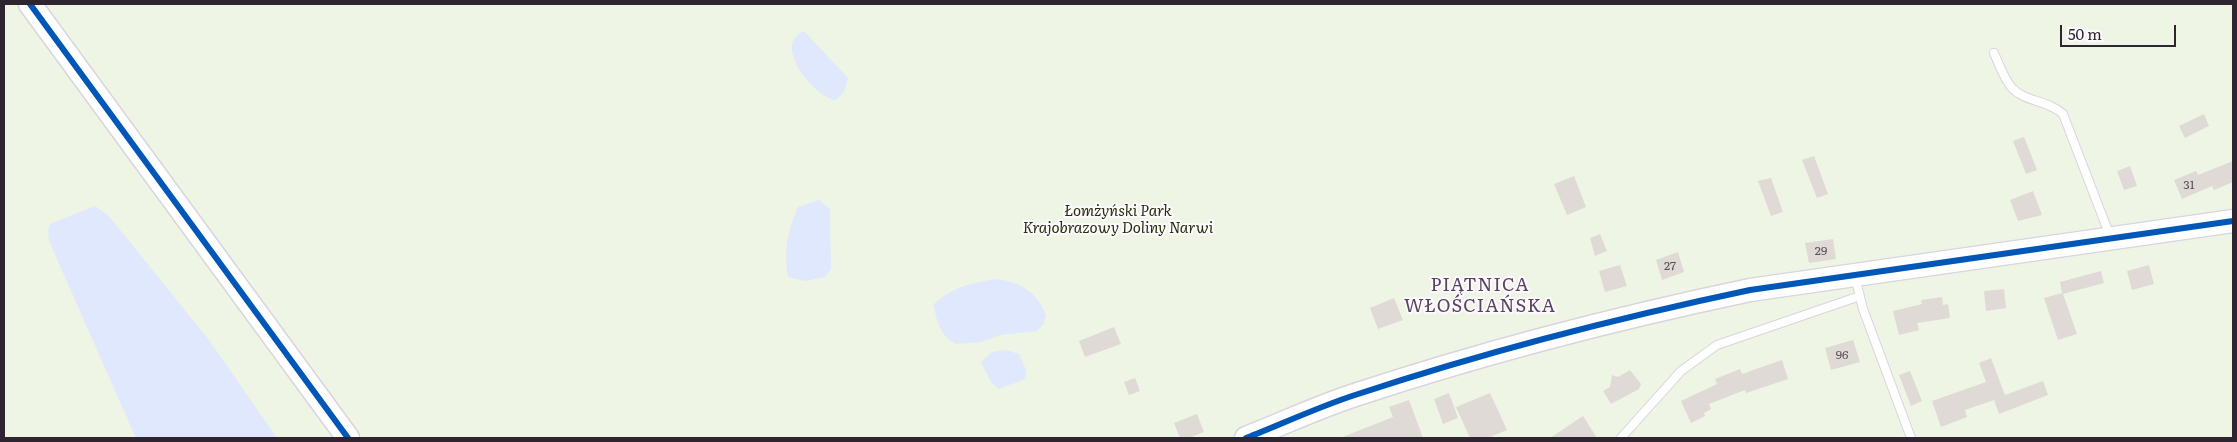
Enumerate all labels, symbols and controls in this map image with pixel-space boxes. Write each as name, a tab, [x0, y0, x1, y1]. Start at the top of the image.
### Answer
scale bar	[2062, 15, 2178, 47]
text: 50 m	[2068, 22, 2102, 45]
house number: 31	[2183, 178, 2195, 192]
park label: Łomżyński Park Krajobrazowy Doliny Narwi	[1023, 203, 1213, 238]
house number: 29	[1815, 244, 1827, 258]
house number: 27	[1664, 259, 1676, 273]
district label: PIĄTNICA WŁOŚCIAŃSKA	[1403, 275, 1557, 318]
house number: 96	[1836, 348, 1848, 362]

